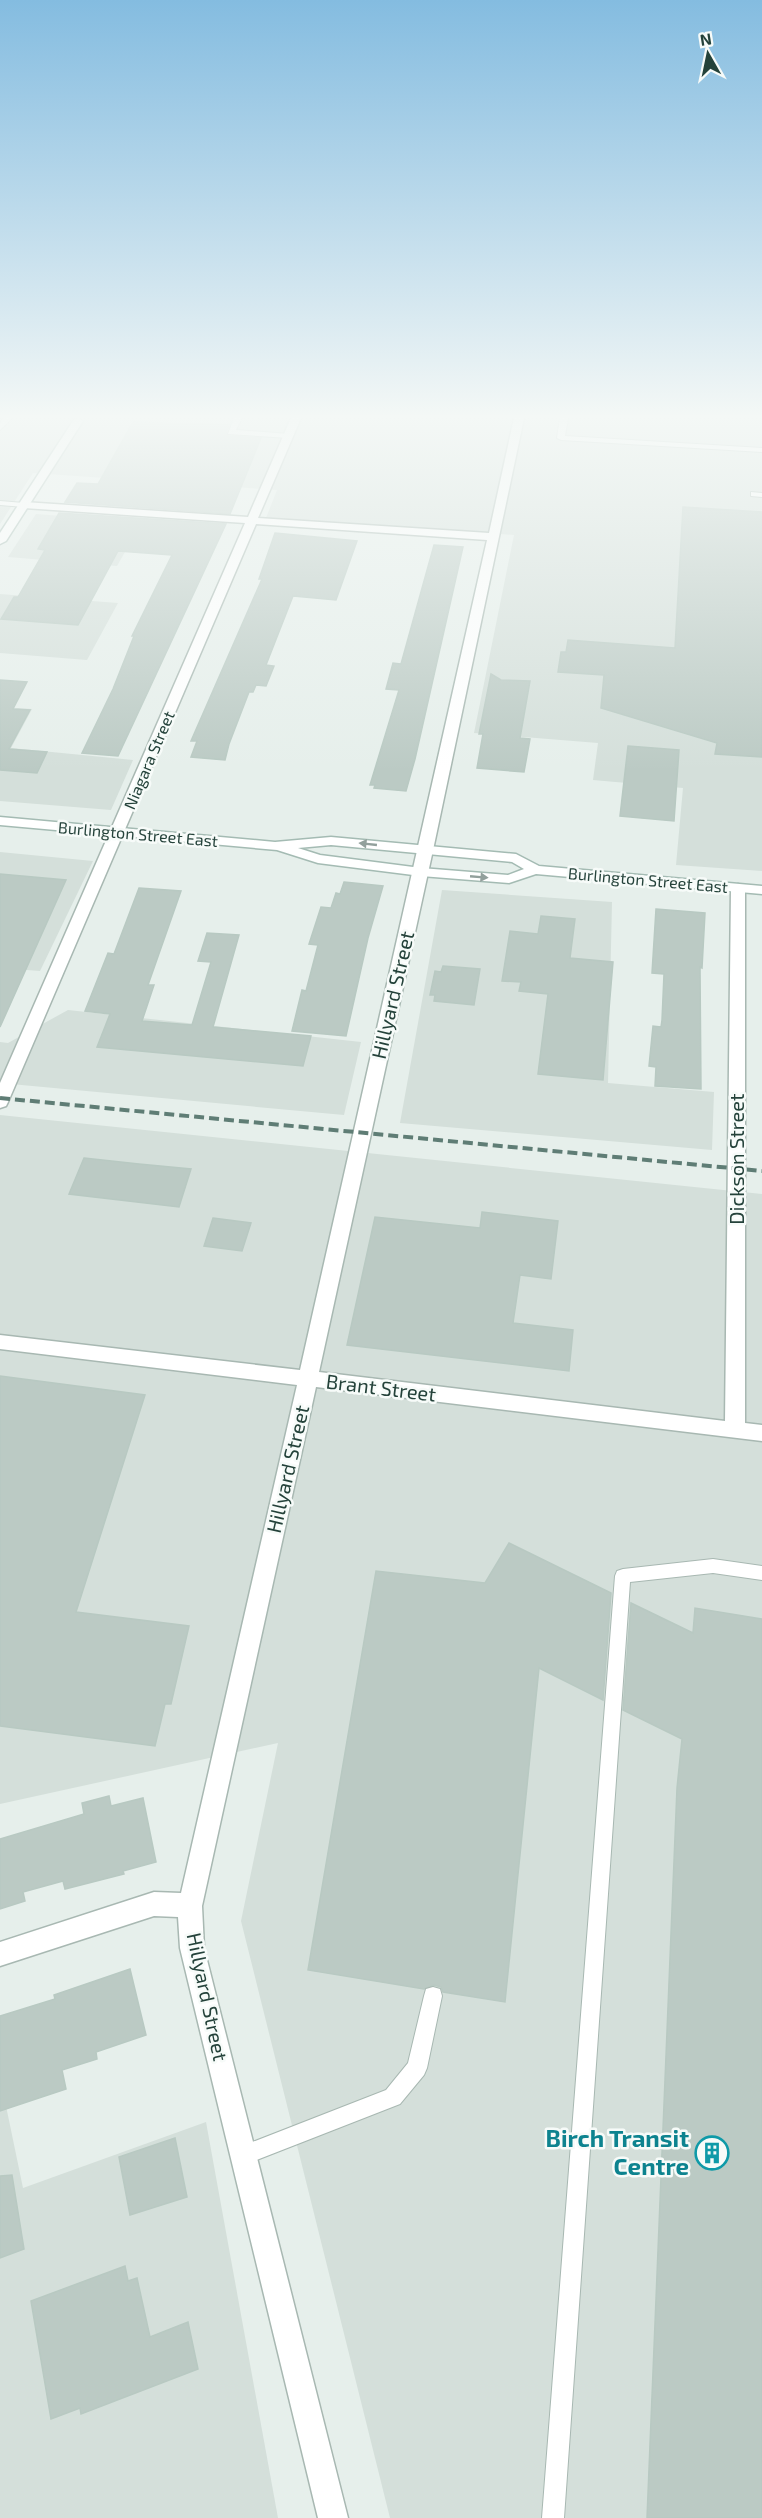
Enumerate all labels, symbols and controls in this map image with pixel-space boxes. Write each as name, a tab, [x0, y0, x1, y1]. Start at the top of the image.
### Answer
north arrow	[678, 24, 738, 84]
text: N	[698, 28, 713, 49]
street label: Niagara Street	[119, 708, 178, 812]
street label: Burlington Street East	[57, 817, 219, 850]
one-way arrow	[358, 839, 377, 849]
street label: Burlington Street East	[567, 863, 729, 896]
one-way arrow	[469, 872, 488, 881]
street label: Hillyard Street	[366, 928, 418, 1061]
street label: Dickson Street	[724, 1093, 748, 1225]
street label: Brant Street	[325, 1368, 438, 1406]
street label: Hillyard Street	[261, 1402, 313, 1535]
street label: Hillyard Street	[183, 1930, 233, 2063]
place label: Birch Transit Centre	[546, 2123, 689, 2180]
building icon: Birch Transit Centre	[694, 2135, 730, 2171]

